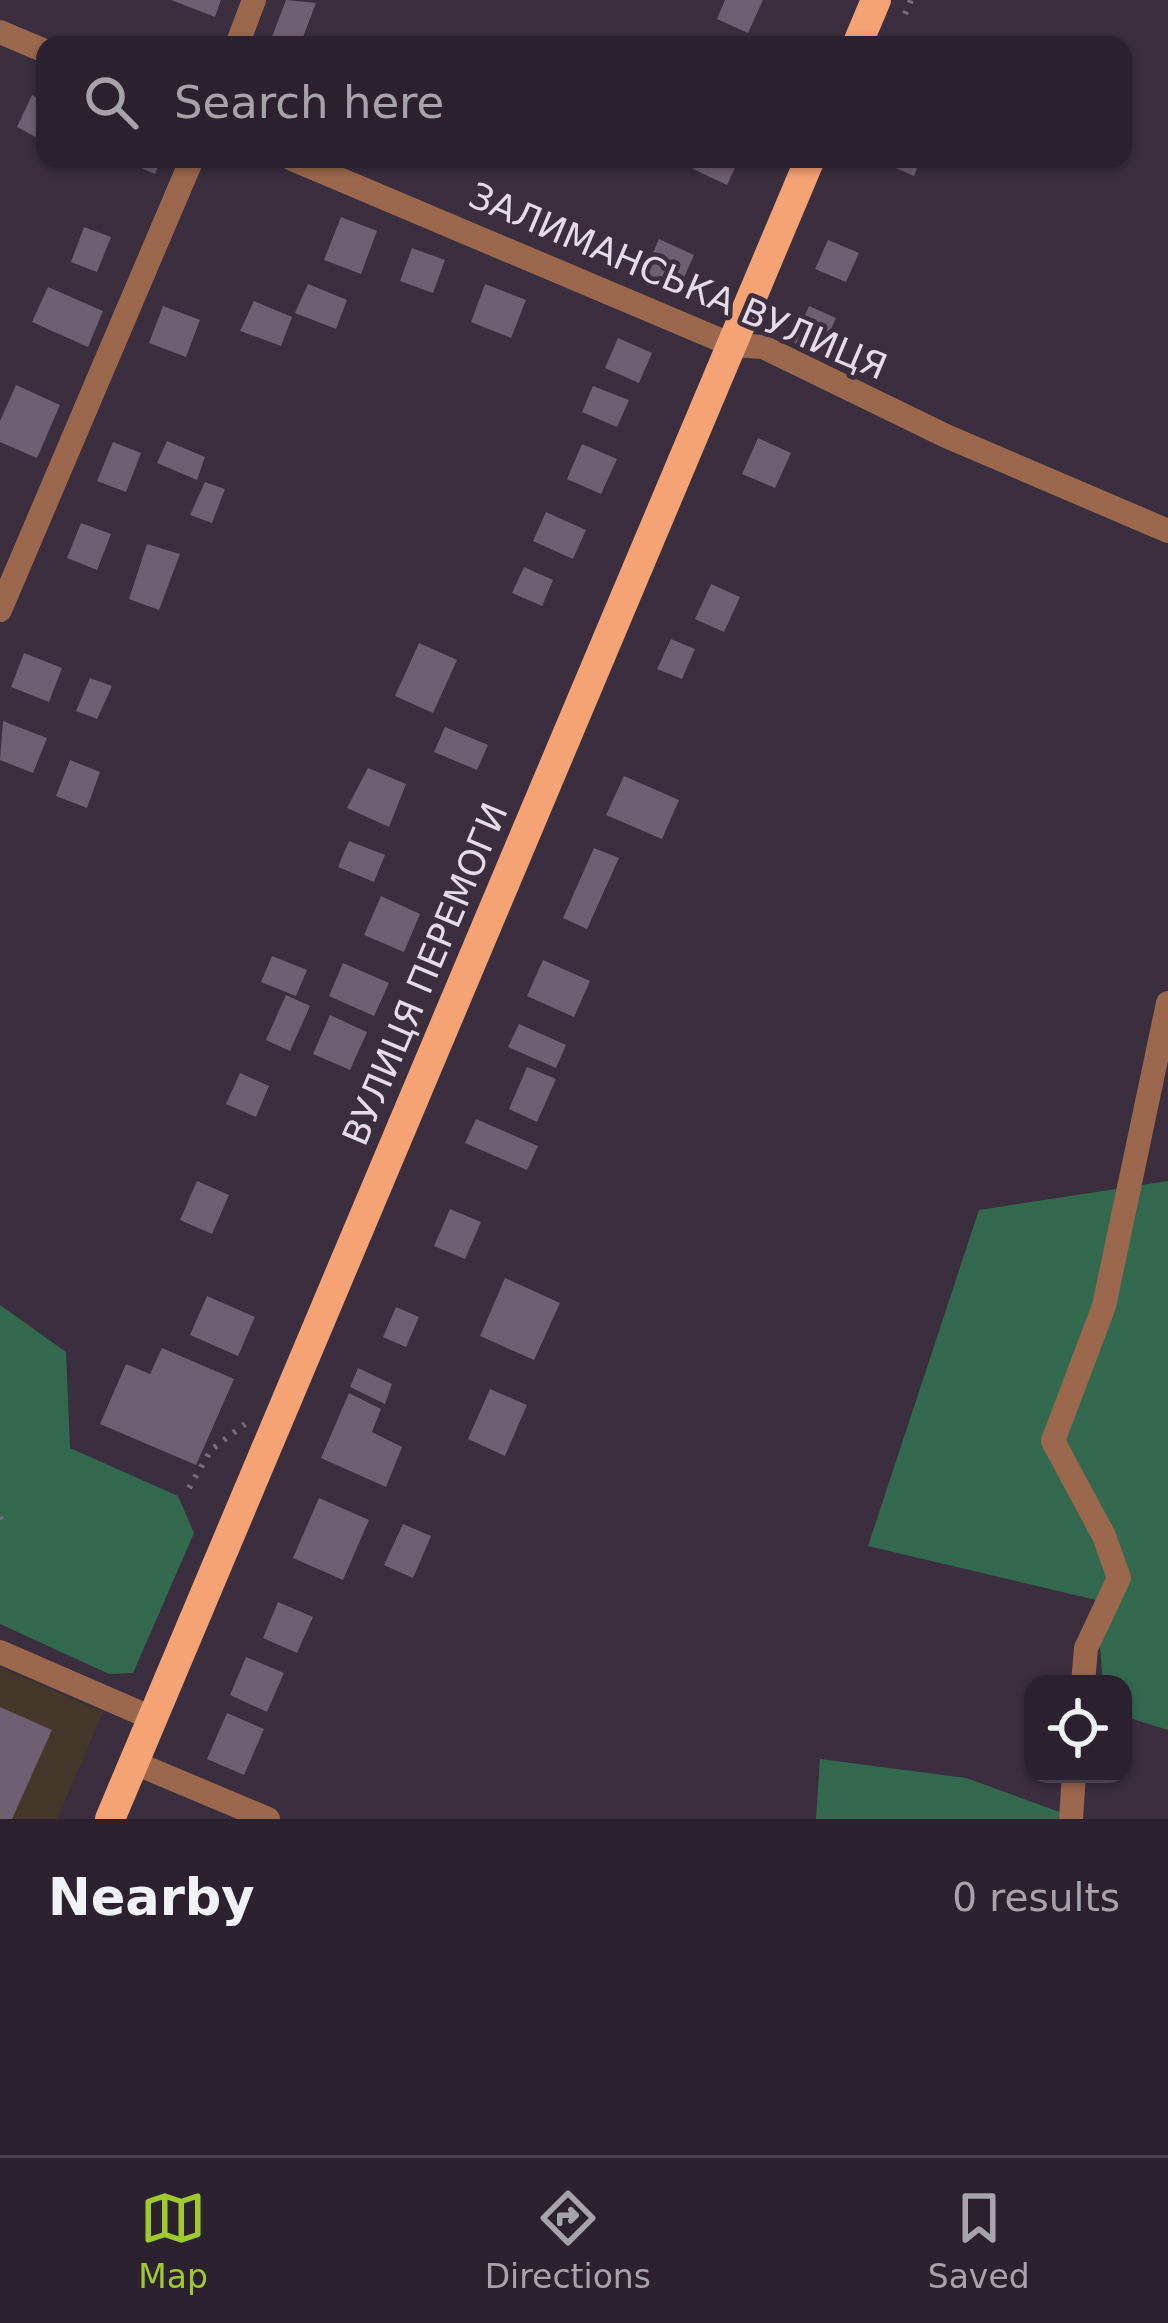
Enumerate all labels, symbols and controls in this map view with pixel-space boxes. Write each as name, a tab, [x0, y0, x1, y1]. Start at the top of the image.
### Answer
search box	[36, 36, 1132, 168]
icon: search	[78, 69, 144, 135]
text: Search here	[174, 76, 444, 129]
street label: ЗАЛИМАНСЬКА ВУЛИЦЯ	[463, 174, 893, 388]
street label: ВУЛИЦЯ ПЕРЕМОГИ	[334, 797, 516, 1151]
map controls	[1024, 1675, 1132, 1783]
button: locate	[1024, 1675, 1132, 1783]
text: Nearby	[48, 1868, 255, 1927]
text: 0 results	[952, 1875, 1120, 1920]
tab: Map	[138, 2185, 208, 2296]
tab: Directions	[485, 2185, 651, 2296]
tab: Saved	[928, 2185, 1030, 2296]

